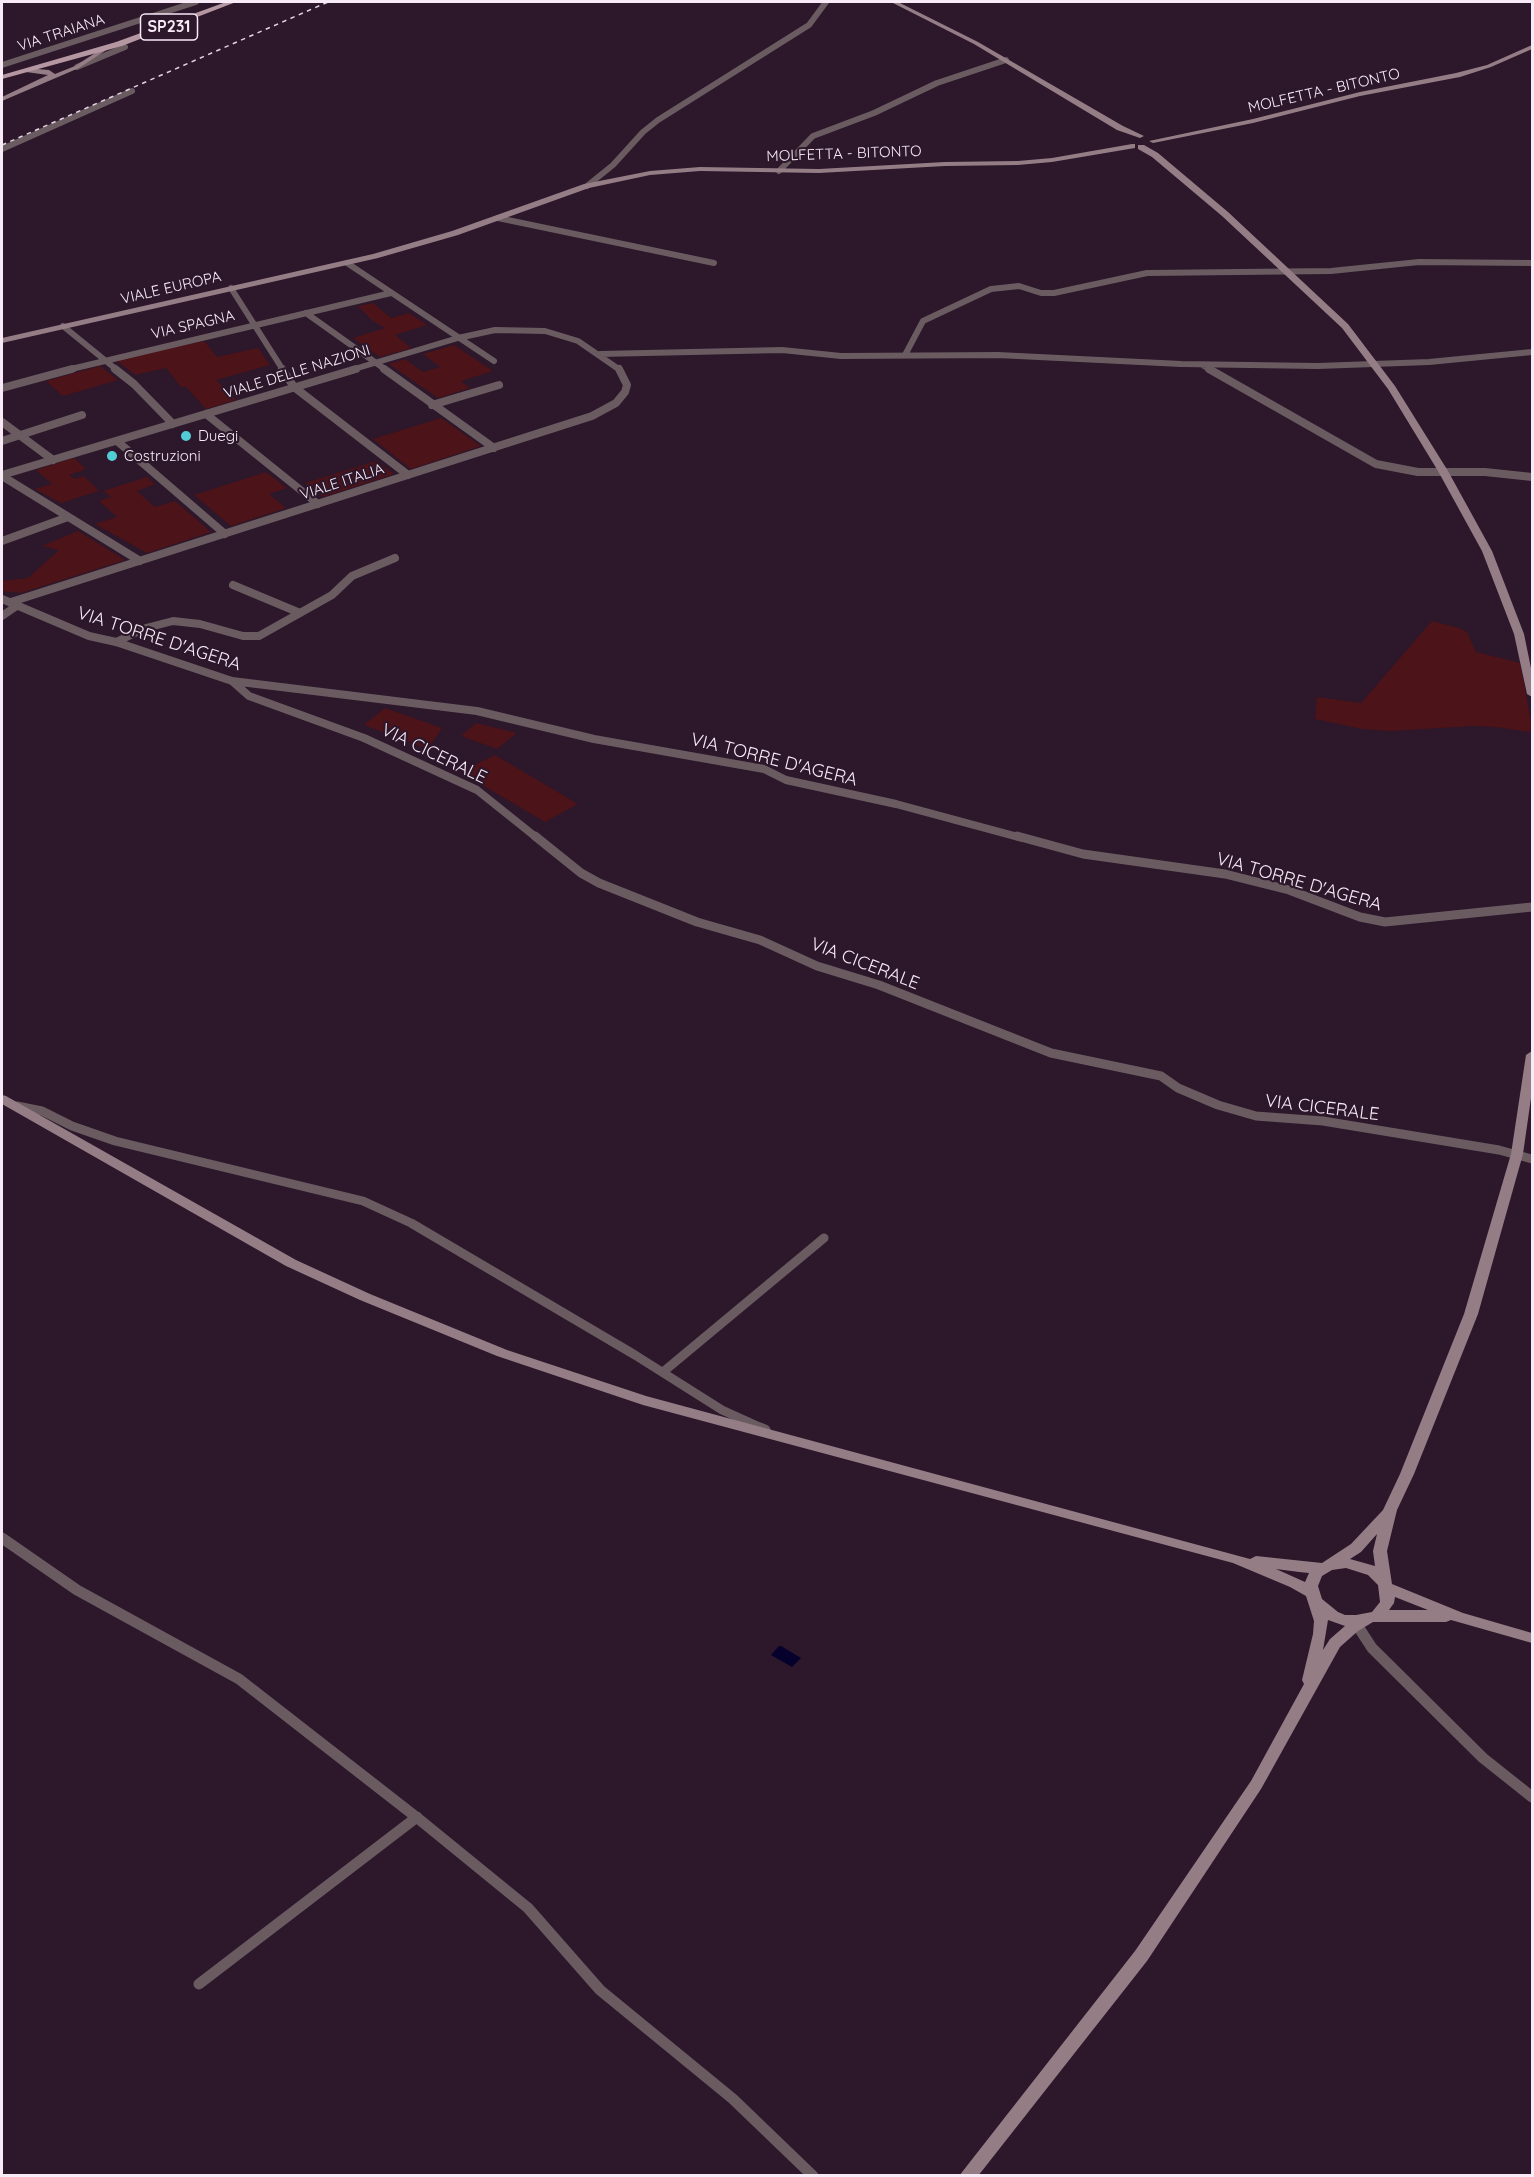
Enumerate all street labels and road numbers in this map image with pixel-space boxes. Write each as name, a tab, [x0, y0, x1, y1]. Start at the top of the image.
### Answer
street label: VIA TRAIANA	[15, 10, 107, 56]
road number: SP231	[140, 14, 198, 40]
street label: MOLFETTA - BITONTO	[1246, 65, 1402, 117]
street label: MOLFETTA - BITONTO	[766, 142, 922, 166]
street label: VIALE EUROPA	[119, 268, 223, 308]
street label: VIA SPAGNA	[150, 307, 236, 343]
street label: VIALE DELLE NAZIONI	[222, 341, 372, 403]
street label: VIALE ITALIA	[298, 460, 386, 504]
street label: VIA TORRE D'AGERA	[74, 602, 244, 676]
street label: VIA CICERALE	[378, 719, 490, 789]
street label: VIA TORRE D'AGERA	[688, 729, 860, 791]
street label: VIA TORRE D'AGERA	[1214, 848, 1384, 916]
street label: VIA CICERALE	[808, 933, 922, 995]
street label: VIA CICERALE	[1264, 1090, 1380, 1126]

